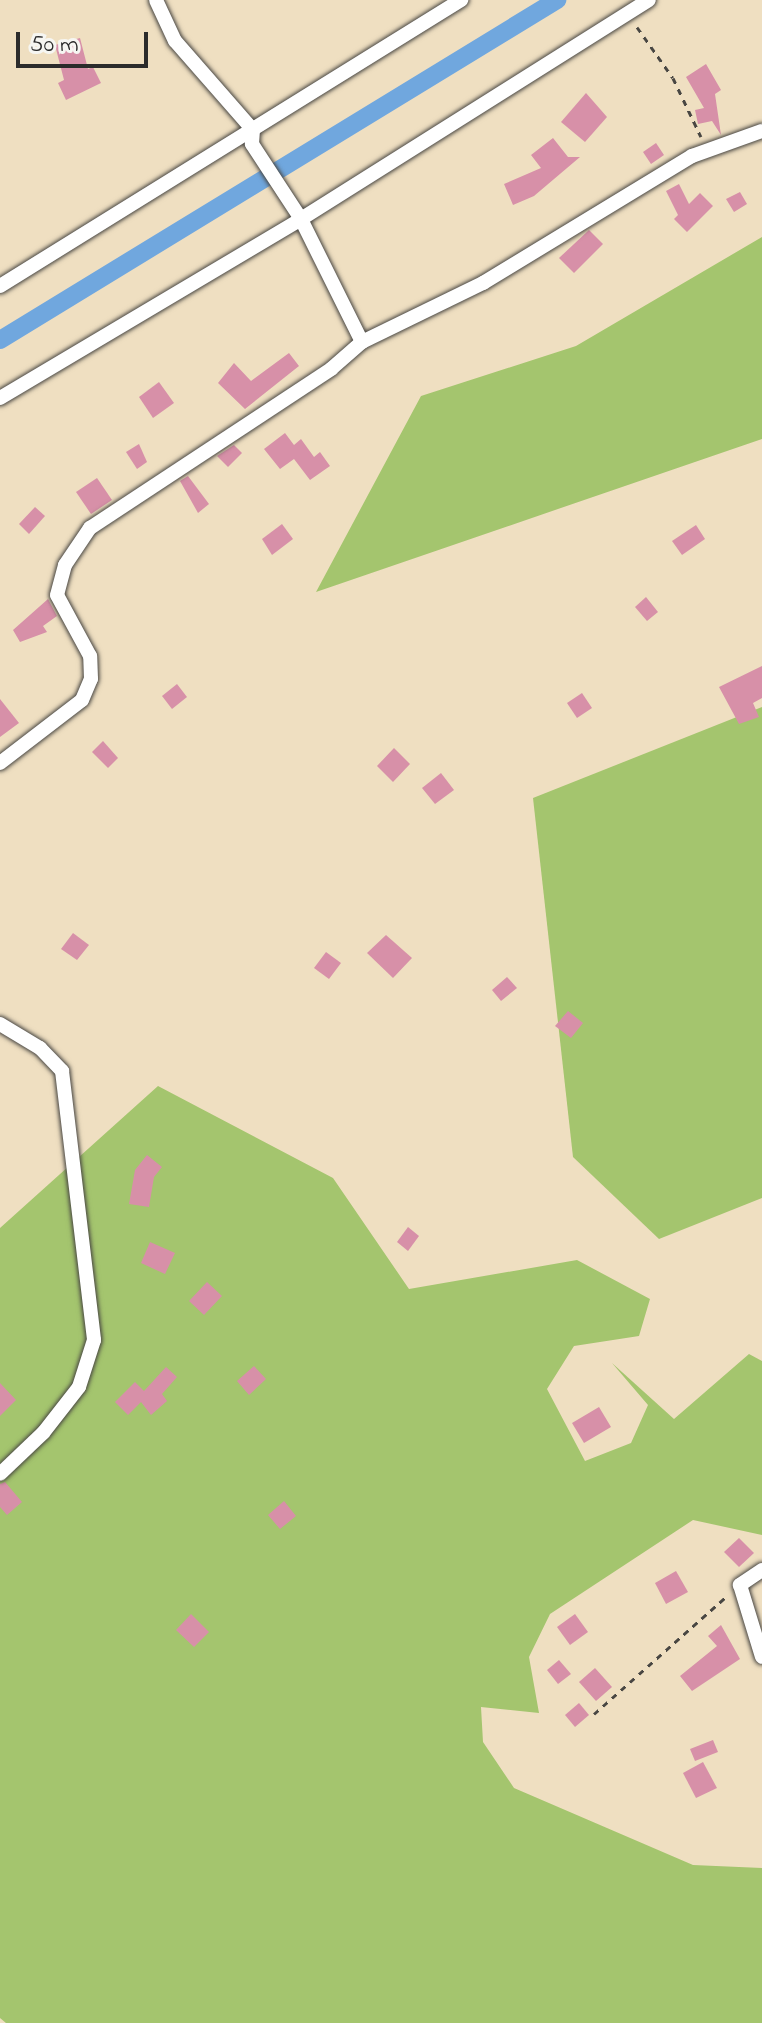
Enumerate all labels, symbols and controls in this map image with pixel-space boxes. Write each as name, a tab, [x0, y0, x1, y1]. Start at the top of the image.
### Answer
scale bar	[20, 16, 152, 66]
text: 50 m	[30, 28, 79, 63]

